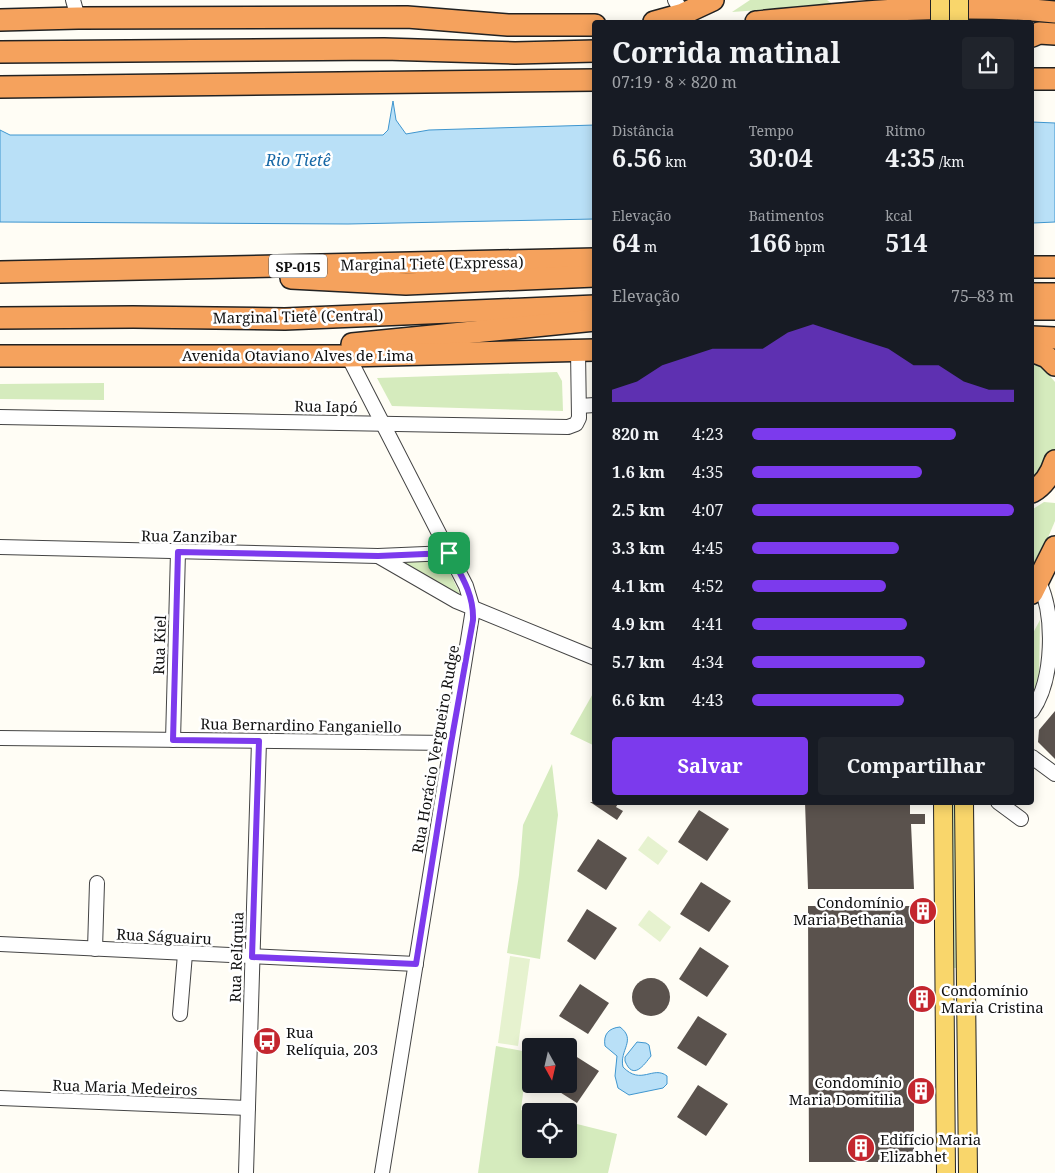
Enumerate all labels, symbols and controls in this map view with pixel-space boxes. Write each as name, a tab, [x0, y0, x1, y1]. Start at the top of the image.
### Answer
text: Corrida matinal	[612, 33, 840, 71]
button: share	[962, 37, 1014, 89]
text: 07:19 · 8 × 820 m	[612, 71, 737, 93]
text: Distância	[612, 121, 674, 140]
text: Tempo	[749, 121, 794, 140]
text: Ritmo	[885, 121, 925, 140]
text: 6.56	[612, 140, 662, 174]
text: 30:04	[749, 140, 813, 174]
text: 4:35	[885, 140, 935, 174]
water label: Rio Tietê	[264, 149, 331, 171]
text: km	[662, 152, 687, 171]
text: /km	[935, 152, 964, 171]
text: Elevação	[612, 206, 671, 225]
text: Batimentos	[749, 206, 824, 225]
text: kcal	[885, 206, 912, 225]
text: 64	[612, 225, 640, 259]
text: 166	[749, 225, 791, 259]
text: 514	[885, 225, 928, 259]
text: m	[640, 237, 657, 256]
text: bpm	[791, 237, 825, 256]
street label: Marginal Tietê (Expressa)	[340, 251, 524, 275]
road number: SP-015	[269, 255, 327, 278]
text: Elevação	[612, 285, 680, 307]
text: 75–83 m	[951, 285, 1014, 307]
street label: Marginal Tietê (Central)	[212, 305, 384, 327]
street label: Avenida Otaviano Alves de Lima	[182, 345, 414, 365]
street label: Rua Iapó	[294, 395, 358, 417]
text: 820 m	[612, 423, 659, 445]
text: 4:23	[692, 423, 723, 445]
text: 1.6 km	[612, 461, 665, 483]
text: 4:35	[692, 461, 723, 483]
text: 2.5 km	[612, 499, 665, 521]
text: 4:07	[692, 499, 723, 521]
street label: Rua Zanzibar	[141, 525, 237, 547]
pin	[428, 532, 470, 574]
text: 3.3 km	[612, 537, 665, 559]
text: 4:45	[692, 537, 723, 559]
icon: arrive	[435, 539, 463, 567]
text: 4.1 km	[612, 575, 665, 597]
text: 4:52	[692, 575, 723, 597]
text: 4.9 km	[612, 613, 665, 635]
text: 4:41	[692, 613, 723, 635]
street label: Rua Kiel	[148, 614, 170, 675]
street label: Rua Horácio Vergueiro Rudge	[407, 643, 463, 855]
text: 5.7 km	[612, 651, 665, 673]
text: 4:34	[692, 651, 723, 673]
text: 6.6 km	[612, 689, 665, 711]
text: 4:43	[692, 689, 723, 711]
street label: Rua Bernardino Fanganiello	[200, 713, 402, 737]
button: Salvar	[612, 737, 808, 795]
button: Compartilhar	[818, 737, 1014, 795]
place label: Condomínio Maria Bethania	[793, 892, 904, 929]
building icon: Condomínio Maria Bethania	[908, 896, 938, 926]
street label: Rua Relíquia	[224, 911, 248, 1003]
street label: Rua Ságuairu	[116, 924, 213, 949]
place label: Condomínio Maria Cristina	[941, 980, 1044, 1017]
building icon: Condomínio Maria Cristina	[907, 984, 937, 1014]
place label: Rua Relíquia, 203	[286, 1022, 378, 1059]
bus stop icon: Rua Relíquia, 203	[252, 1026, 282, 1056]
north arrow	[522, 1038, 578, 1092]
map controls	[522, 1038, 577, 1158]
place label: Condomínio Maria Domitilia	[789, 1072, 902, 1109]
street label: Rua Maria Medeiros	[52, 1074, 198, 1100]
building icon: Condomínio Maria Domitilia	[906, 1076, 936, 1106]
button: locate	[522, 1103, 577, 1158]
place label: Edifício Maria Elizabhet	[880, 1129, 981, 1166]
building icon: Edifício Maria Elizabhet	[846, 1133, 876, 1163]

